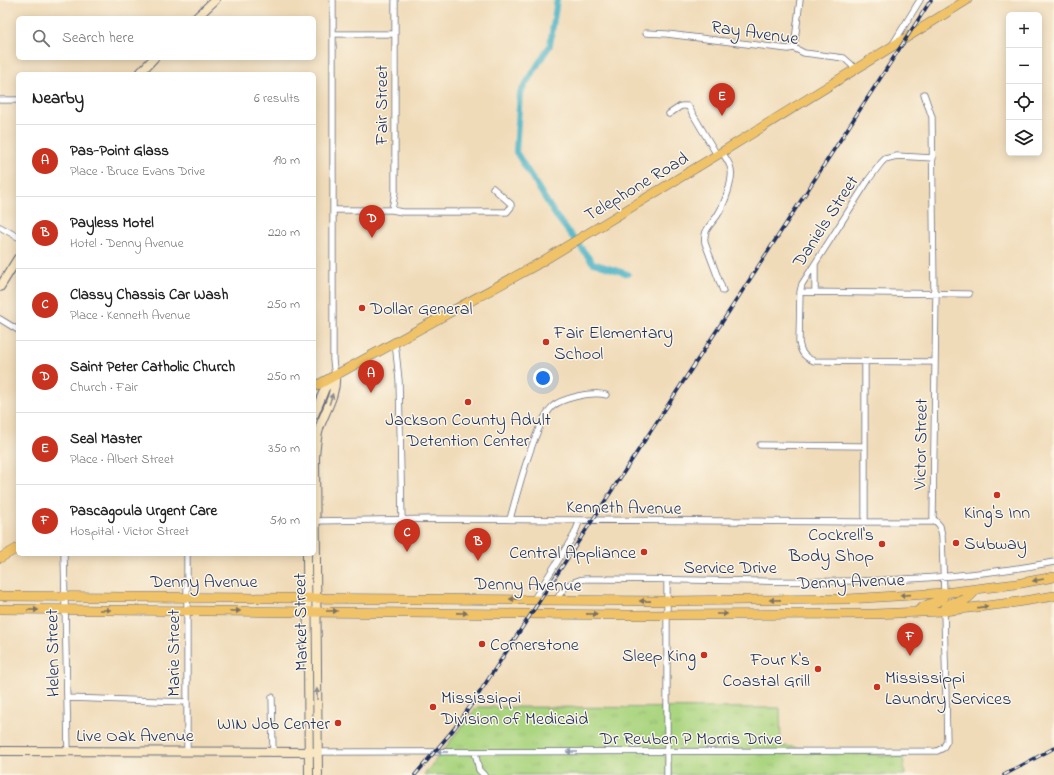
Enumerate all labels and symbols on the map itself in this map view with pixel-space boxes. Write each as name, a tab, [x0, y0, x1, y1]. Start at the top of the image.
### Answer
street label: Ray Avenue	[709, 15, 801, 53]
street label: Fair Street	[370, 65, 396, 146]
pin: E	[709, 83, 735, 116]
street label: Telephone Road	[580, 146, 694, 229]
street label: Daniels Street	[787, 171, 866, 274]
pin: D	[359, 205, 385, 238]
place label: Dollar General	[369, 297, 473, 323]
marker: Dollar General	[357, 303, 367, 313]
place label: Fair Elementary School	[553, 321, 673, 368]
marker: Fair Elementary School	[541, 337, 551, 347]
pin: A	[358, 360, 384, 393]
your location	[533, 368, 553, 388]
one-way arrow	[328, 392, 334, 404]
marker: Jackson County Adult Detention Center	[463, 397, 473, 407]
street label: Victor Street	[908, 398, 936, 491]
place label: Jackson County Adult Detention Center	[385, 408, 551, 455]
marker: King's Inn	[992, 490, 1002, 500]
street label: Kenneth Avenue	[566, 495, 683, 523]
place label: King's Inn	[964, 501, 1030, 528]
pin: C	[394, 519, 420, 552]
place label: Cockrell's Body Shop	[788, 523, 874, 570]
pin: B	[465, 528, 491, 561]
place label: Subway	[964, 532, 1027, 558]
marker: Subway	[951, 538, 961, 548]
marker: Cockrell's Body Shop	[877, 539, 887, 549]
place label: Central Appliance	[509, 541, 637, 567]
marker: Central Appliance	[639, 547, 649, 557]
street label: Service Drive	[683, 556, 778, 582]
street label: Denny Avenue	[796, 568, 906, 598]
street label: Denny Avenue	[149, 570, 259, 596]
street label: Denny Avenue	[473, 572, 583, 600]
street label: Market Street	[288, 573, 316, 671]
one-way arrow	[1032, 578, 1044, 584]
one-way arrow	[899, 592, 911, 599]
one-way arrow	[508, 596, 521, 602]
one-way arrow	[768, 597, 781, 603]
one-way arrow	[638, 598, 651, 604]
one-way arrow	[977, 604, 989, 610]
one-way arrow	[27, 607, 40, 613]
one-way arrow	[99, 607, 112, 613]
one-way arrow	[229, 608, 242, 614]
one-way arrow	[326, 608, 339, 614]
street label: Helen Street	[40, 609, 68, 697]
street label: Marie Street	[162, 609, 188, 697]
one-way arrow	[456, 610, 469, 616]
one-way arrow	[586, 611, 599, 617]
one-way arrow	[716, 611, 729, 617]
pin: F	[897, 623, 923, 656]
place label: Cornerstone	[490, 633, 580, 659]
marker: Cornerstone	[477, 639, 487, 649]
place label: Sleep King	[622, 644, 696, 671]
place label: Four K's Coastal Grill	[722, 648, 810, 695]
marker: Sleep King	[699, 650, 709, 660]
marker: Four K's Coastal Grill	[813, 664, 823, 674]
place label: Mississippi Laundry Services	[885, 666, 1011, 713]
marker: Mississippi Laundry Services	[872, 682, 882, 692]
place label: Mississippi Division of Medicaid	[440, 686, 588, 733]
one-way arrow	[314, 687, 320, 700]
marker: Mississippi Division of Medicaid	[428, 702, 438, 712]
place label: WIN Job Center	[217, 712, 330, 738]
marker: WIN Job Center	[333, 718, 343, 728]
street label: Live Oak Avenue	[76, 724, 195, 750]
street label: Dr Reuben P Morris Drive	[599, 727, 783, 753]
one-way arrow	[435, 749, 448, 755]
one-way arrow	[565, 749, 578, 755]

